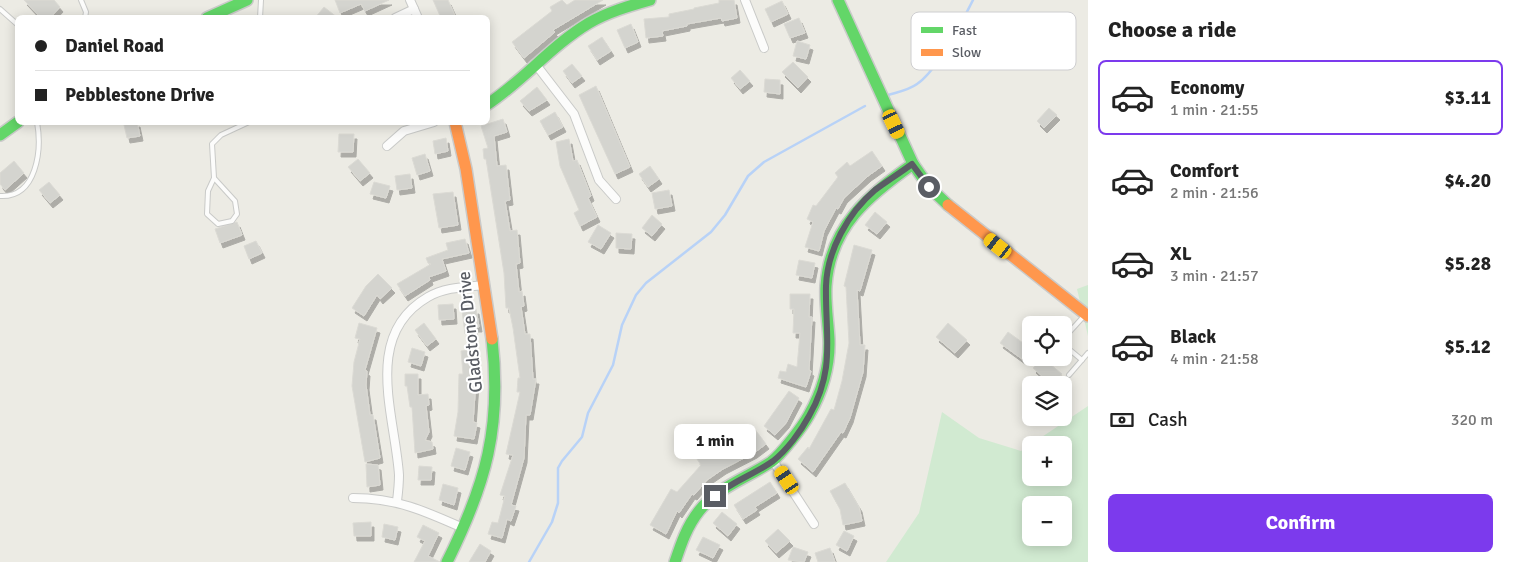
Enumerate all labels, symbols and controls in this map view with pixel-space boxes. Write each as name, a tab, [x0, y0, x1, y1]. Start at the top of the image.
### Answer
legend	[911, 12, 1076, 70]
text: Choose a ride	[1108, 16, 1236, 43]
text: Fast	[952, 22, 977, 39]
text: Daniel Road	[65, 34, 164, 58]
text: Slow	[952, 44, 981, 61]
icon: car	[1110, 75, 1155, 120]
text: Economy	[1170, 76, 1244, 100]
text: Pebblestone Drive	[65, 83, 215, 107]
text: $3.11	[1445, 86, 1491, 110]
text: 1 min · 21:55	[1170, 100, 1259, 120]
car	[880, 107, 907, 141]
icon: car	[1110, 158, 1155, 203]
text: Comfort	[1170, 159, 1239, 183]
text: $4.20	[1445, 169, 1491, 193]
route start	[918, 176, 940, 198]
text: 2 min · 21:56	[1170, 183, 1259, 203]
car	[981, 231, 1014, 261]
icon: car	[1110, 241, 1155, 286]
text: XL	[1170, 242, 1192, 266]
text: $5.28	[1445, 252, 1491, 276]
text: 3 min · 21:57	[1170, 266, 1259, 286]
street label: Gladstone Drive	[453, 270, 487, 394]
map controls	[1022, 316, 1072, 546]
button: locate	[1022, 316, 1072, 366]
icon: car	[1110, 324, 1155, 369]
text: Black	[1170, 325, 1216, 349]
text: $5.12	[1445, 335, 1491, 359]
text: 4 min · 21:58	[1170, 349, 1259, 369]
button: layers	[1022, 376, 1072, 426]
icon: cash	[1108, 406, 1136, 434]
text: Cash	[1148, 408, 1188, 432]
text: 320 m	[1451, 410, 1493, 430]
callout: 1 min	[674, 424, 756, 458]
text: 1 min	[696, 431, 734, 451]
button: +	[1022, 436, 1072, 486]
car	[772, 463, 801, 497]
route end	[704, 485, 726, 507]
button: Confirm	[1108, 494, 1493, 552]
button: −	[1022, 496, 1072, 546]

